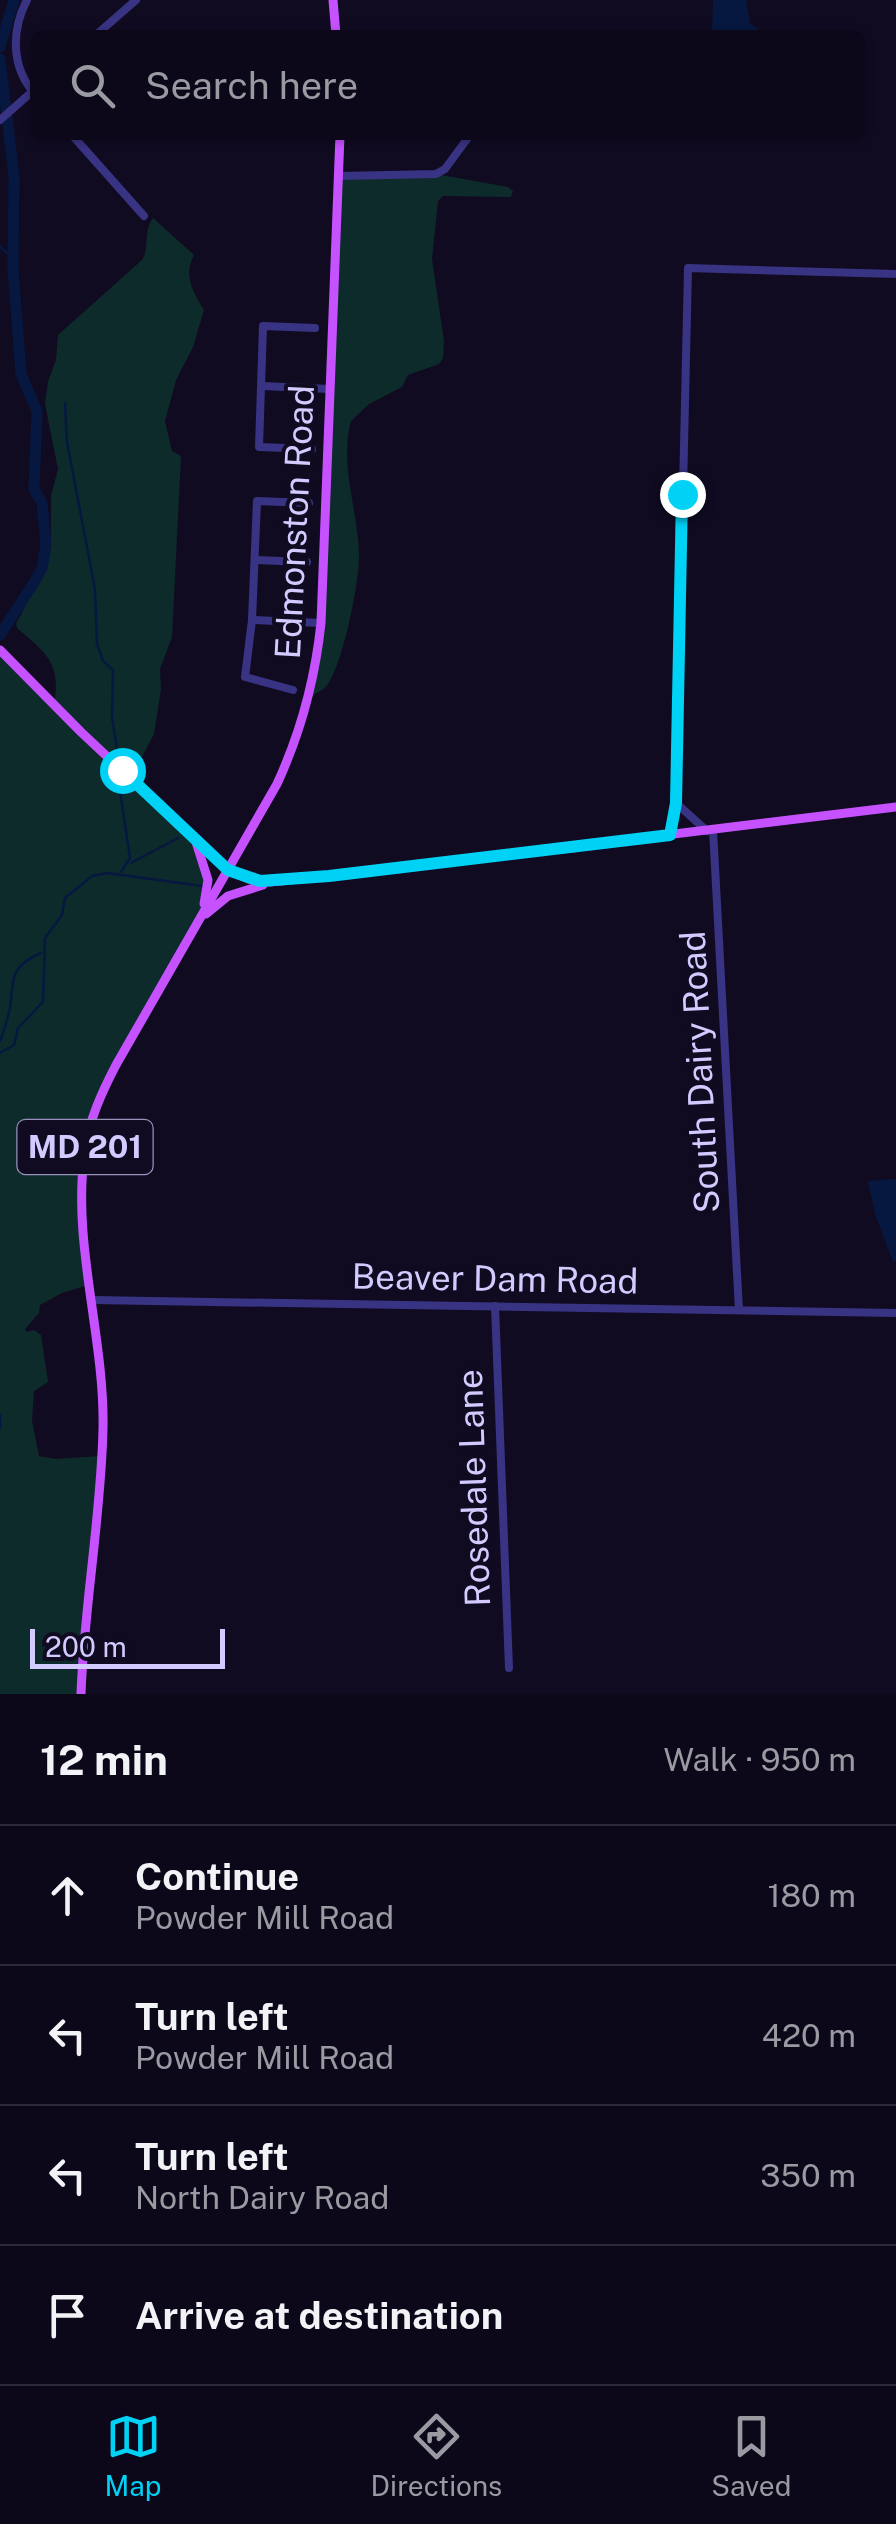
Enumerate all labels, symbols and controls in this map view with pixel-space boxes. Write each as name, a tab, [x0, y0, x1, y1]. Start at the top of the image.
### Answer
search box	[30, 30, 866, 140]
icon: search	[65, 58, 120, 113]
text: Search here	[145, 63, 358, 108]
street label: Edmonston Road	[267, 384, 322, 660]
route end	[660, 472, 706, 518]
route start	[100, 748, 146, 794]
street label: South Dairy Road	[672, 930, 727, 1214]
road number: MD 201	[18, 1120, 152, 1174]
street label: Beaver Dam Road	[351, 1256, 639, 1301]
street label: Rosedale Lane	[449, 1369, 498, 1607]
scale bar	[30, 1624, 225, 1668]
text: 200 m	[45, 1630, 127, 1663]
text: 12 min	[40, 1735, 168, 1784]
text: Walk · 950 m	[663, 1741, 856, 1778]
text: Continue	[135, 1854, 299, 1899]
icon: ahead	[40, 1868, 95, 1923]
text: 180 m	[767, 1877, 856, 1914]
text: Powder Mill Road	[135, 1899, 394, 1936]
text: Turn left	[135, 1994, 289, 2039]
icon: left	[40, 2008, 95, 2063]
text: 420 m	[762, 2017, 856, 2054]
text: Powder Mill Road	[135, 2039, 394, 2076]
text: Turn left	[135, 2134, 289, 2179]
icon: left	[40, 2148, 95, 2203]
text: 350 m	[760, 2157, 856, 2194]
text: North Dairy Road	[135, 2179, 389, 2216]
icon: arrive	[40, 2288, 95, 2343]
text: Arrive at destination	[135, 2293, 503, 2338]
tab: Map	[105, 2409, 161, 2502]
tab: Directions	[371, 2409, 502, 2502]
tab: Saved	[711, 2409, 791, 2502]

